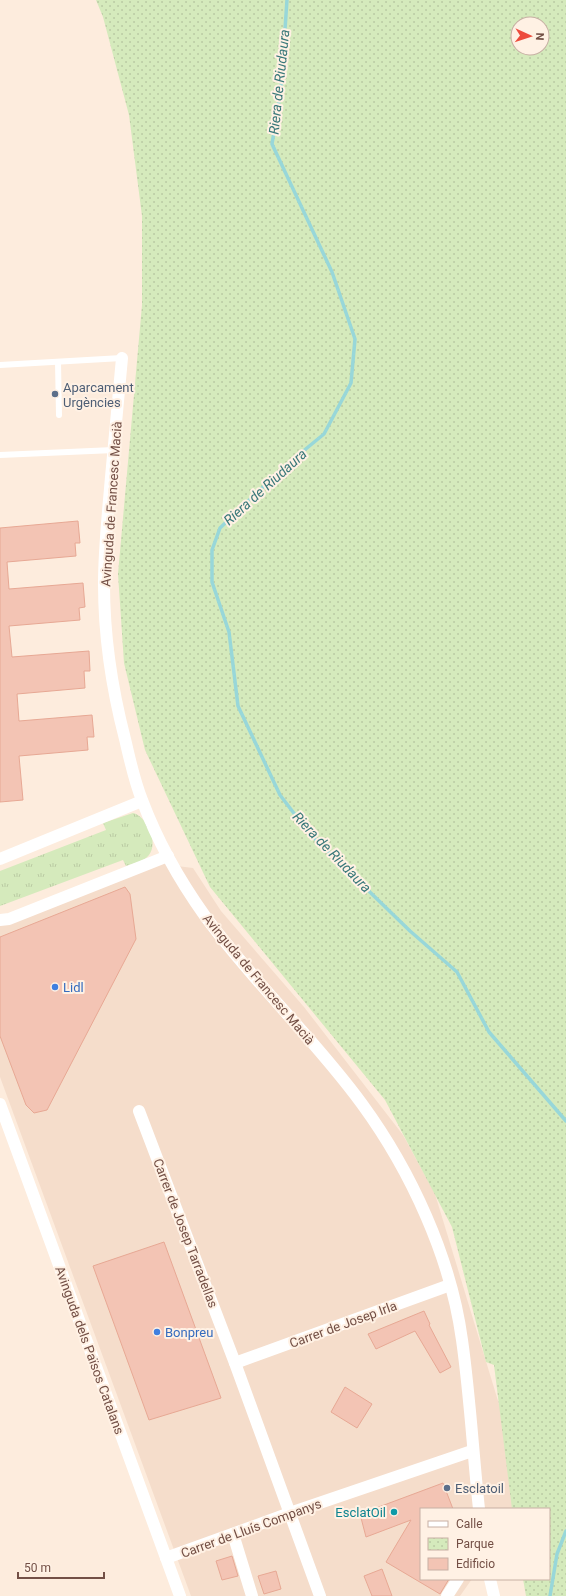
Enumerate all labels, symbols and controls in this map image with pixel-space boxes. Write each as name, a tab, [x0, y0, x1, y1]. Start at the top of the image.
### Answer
north arrow	[510, 16, 550, 56]
water label: Riera de Riudaura	[266, 29, 292, 135]
text: N	[533, 32, 546, 41]
place label: Aparcament Urgències	[63, 380, 134, 410]
marker: Aparcament Urgències	[50, 389, 60, 399]
street label: Avinguda de Francesc Macià	[98, 421, 125, 587]
water label: Riera de Riudaura	[220, 446, 310, 528]
water label: Riera de Riudaura	[290, 808, 374, 896]
street label: Avinguda de Francesc Macià	[200, 911, 318, 1048]
place label: Lidl	[63, 980, 84, 995]
marker: Lidl	[50, 982, 60, 992]
street label: Carrer de Josep Tarradellas	[150, 1156, 221, 1310]
street label: Avinguda dels Països Catalans	[52, 1264, 127, 1436]
street label: Carrer de Josep Irla	[287, 1298, 399, 1351]
place label: Bonpreu	[165, 1325, 213, 1340]
marker: Bonpreu	[152, 1327, 162, 1337]
place label: Esclatoil	[455, 1481, 504, 1496]
marker: Esclatoil	[442, 1483, 452, 1493]
street label: Carrer de Lluís Companys	[179, 1496, 324, 1561]
place label: EsclatOil	[335, 1505, 386, 1520]
marker: EsclatOil	[389, 1507, 399, 1517]
legend	[420, 1508, 550, 1580]
text: Calle	[456, 1517, 483, 1531]
text: Parque	[456, 1537, 494, 1551]
scale bar	[18, 1554, 104, 1580]
text: Edificio	[456, 1557, 495, 1571]
text: 50 m	[24, 1561, 51, 1575]

